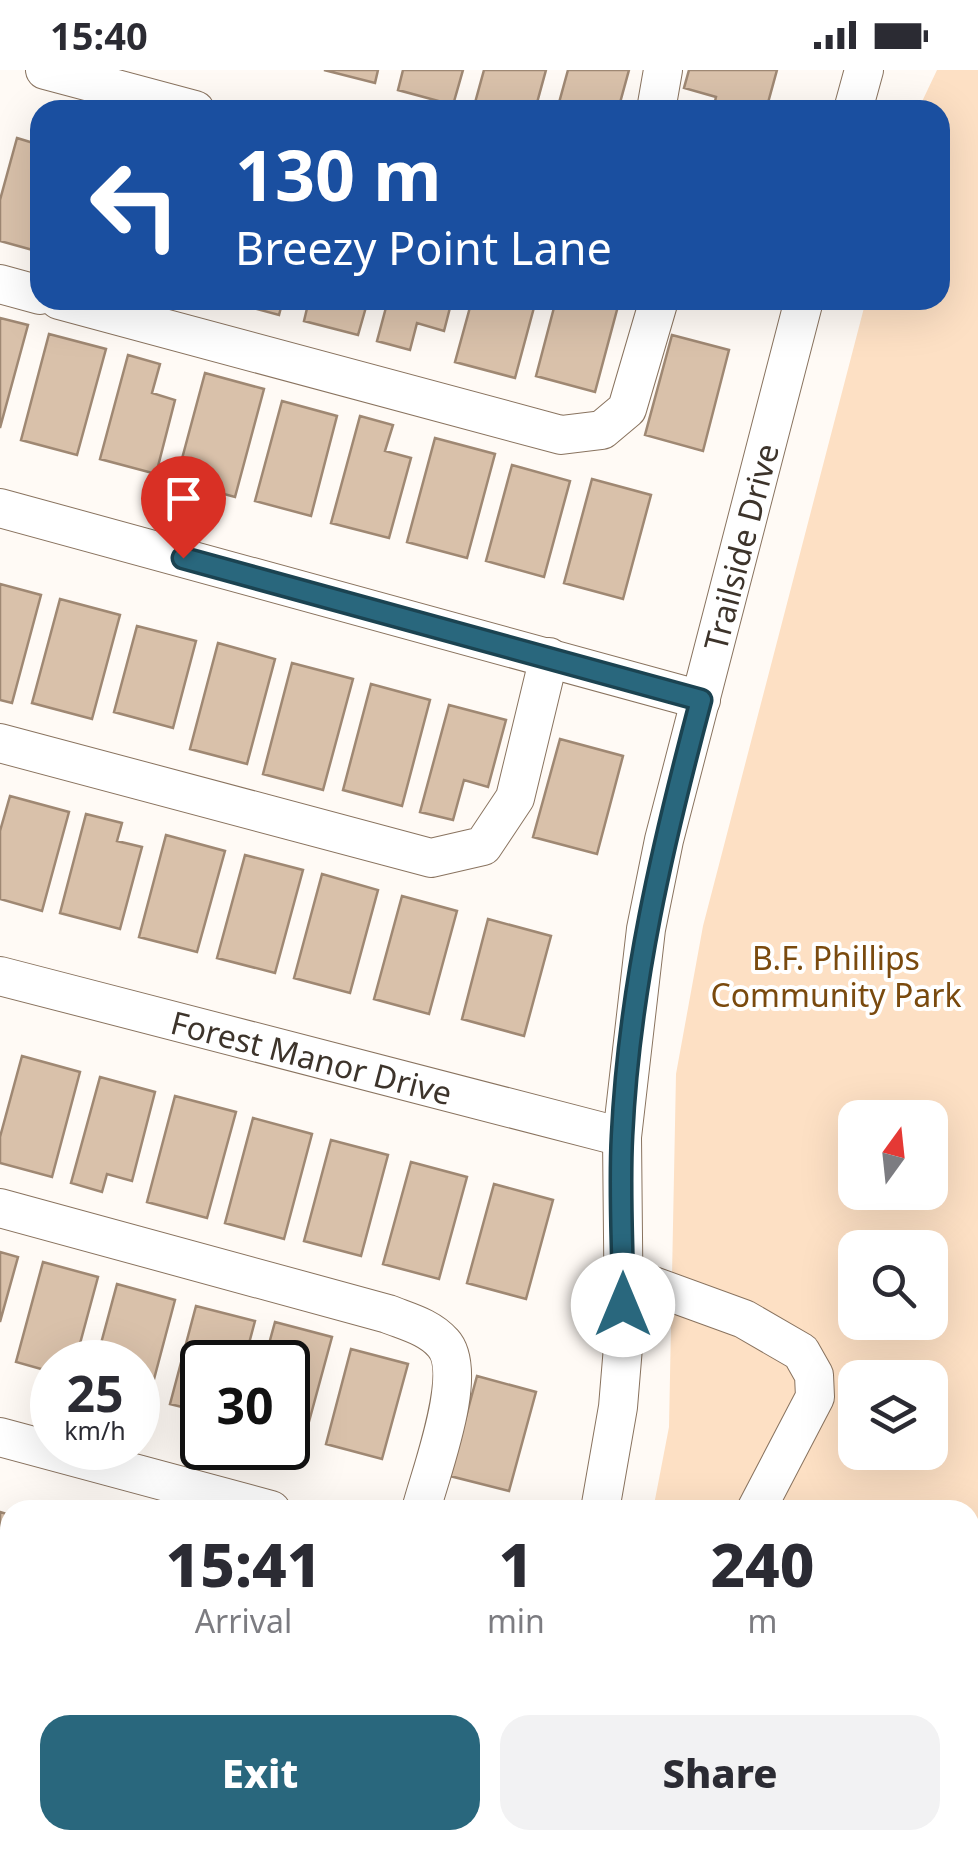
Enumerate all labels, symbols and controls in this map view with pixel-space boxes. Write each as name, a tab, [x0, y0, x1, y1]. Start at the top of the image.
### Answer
text: 15:40	[50, 9, 148, 61]
text: 130 m	[235, 126, 442, 222]
icon: left	[70, 140, 200, 270]
text: Breezy Point Lane	[235, 217, 612, 278]
street label: Trailside Drive	[693, 439, 787, 655]
pin	[141, 456, 226, 559]
icon: arrive	[156, 471, 211, 526]
park label: B.F. Phillips Community Park	[710, 936, 962, 1016]
street label: Forest Manor Drive	[167, 1000, 457, 1114]
north arrow	[838, 1100, 948, 1210]
map controls	[838, 1100, 948, 1470]
button: search	[838, 1230, 948, 1340]
position arrow	[571, 1253, 675, 1357]
speed limit sign: 30	[180, 1340, 310, 1470]
text: 25	[66, 1359, 124, 1427]
button: layers	[838, 1360, 948, 1470]
text: km/h	[64, 1413, 126, 1447]
text: 15:41	[166, 1523, 321, 1605]
text: 1	[499, 1523, 533, 1605]
text: 240	[710, 1523, 814, 1605]
text: Arrival	[195, 1599, 292, 1642]
text: min	[487, 1599, 545, 1642]
text: m	[747, 1599, 777, 1642]
button: Exit	[40, 1715, 480, 1830]
button: Share	[500, 1715, 940, 1830]

